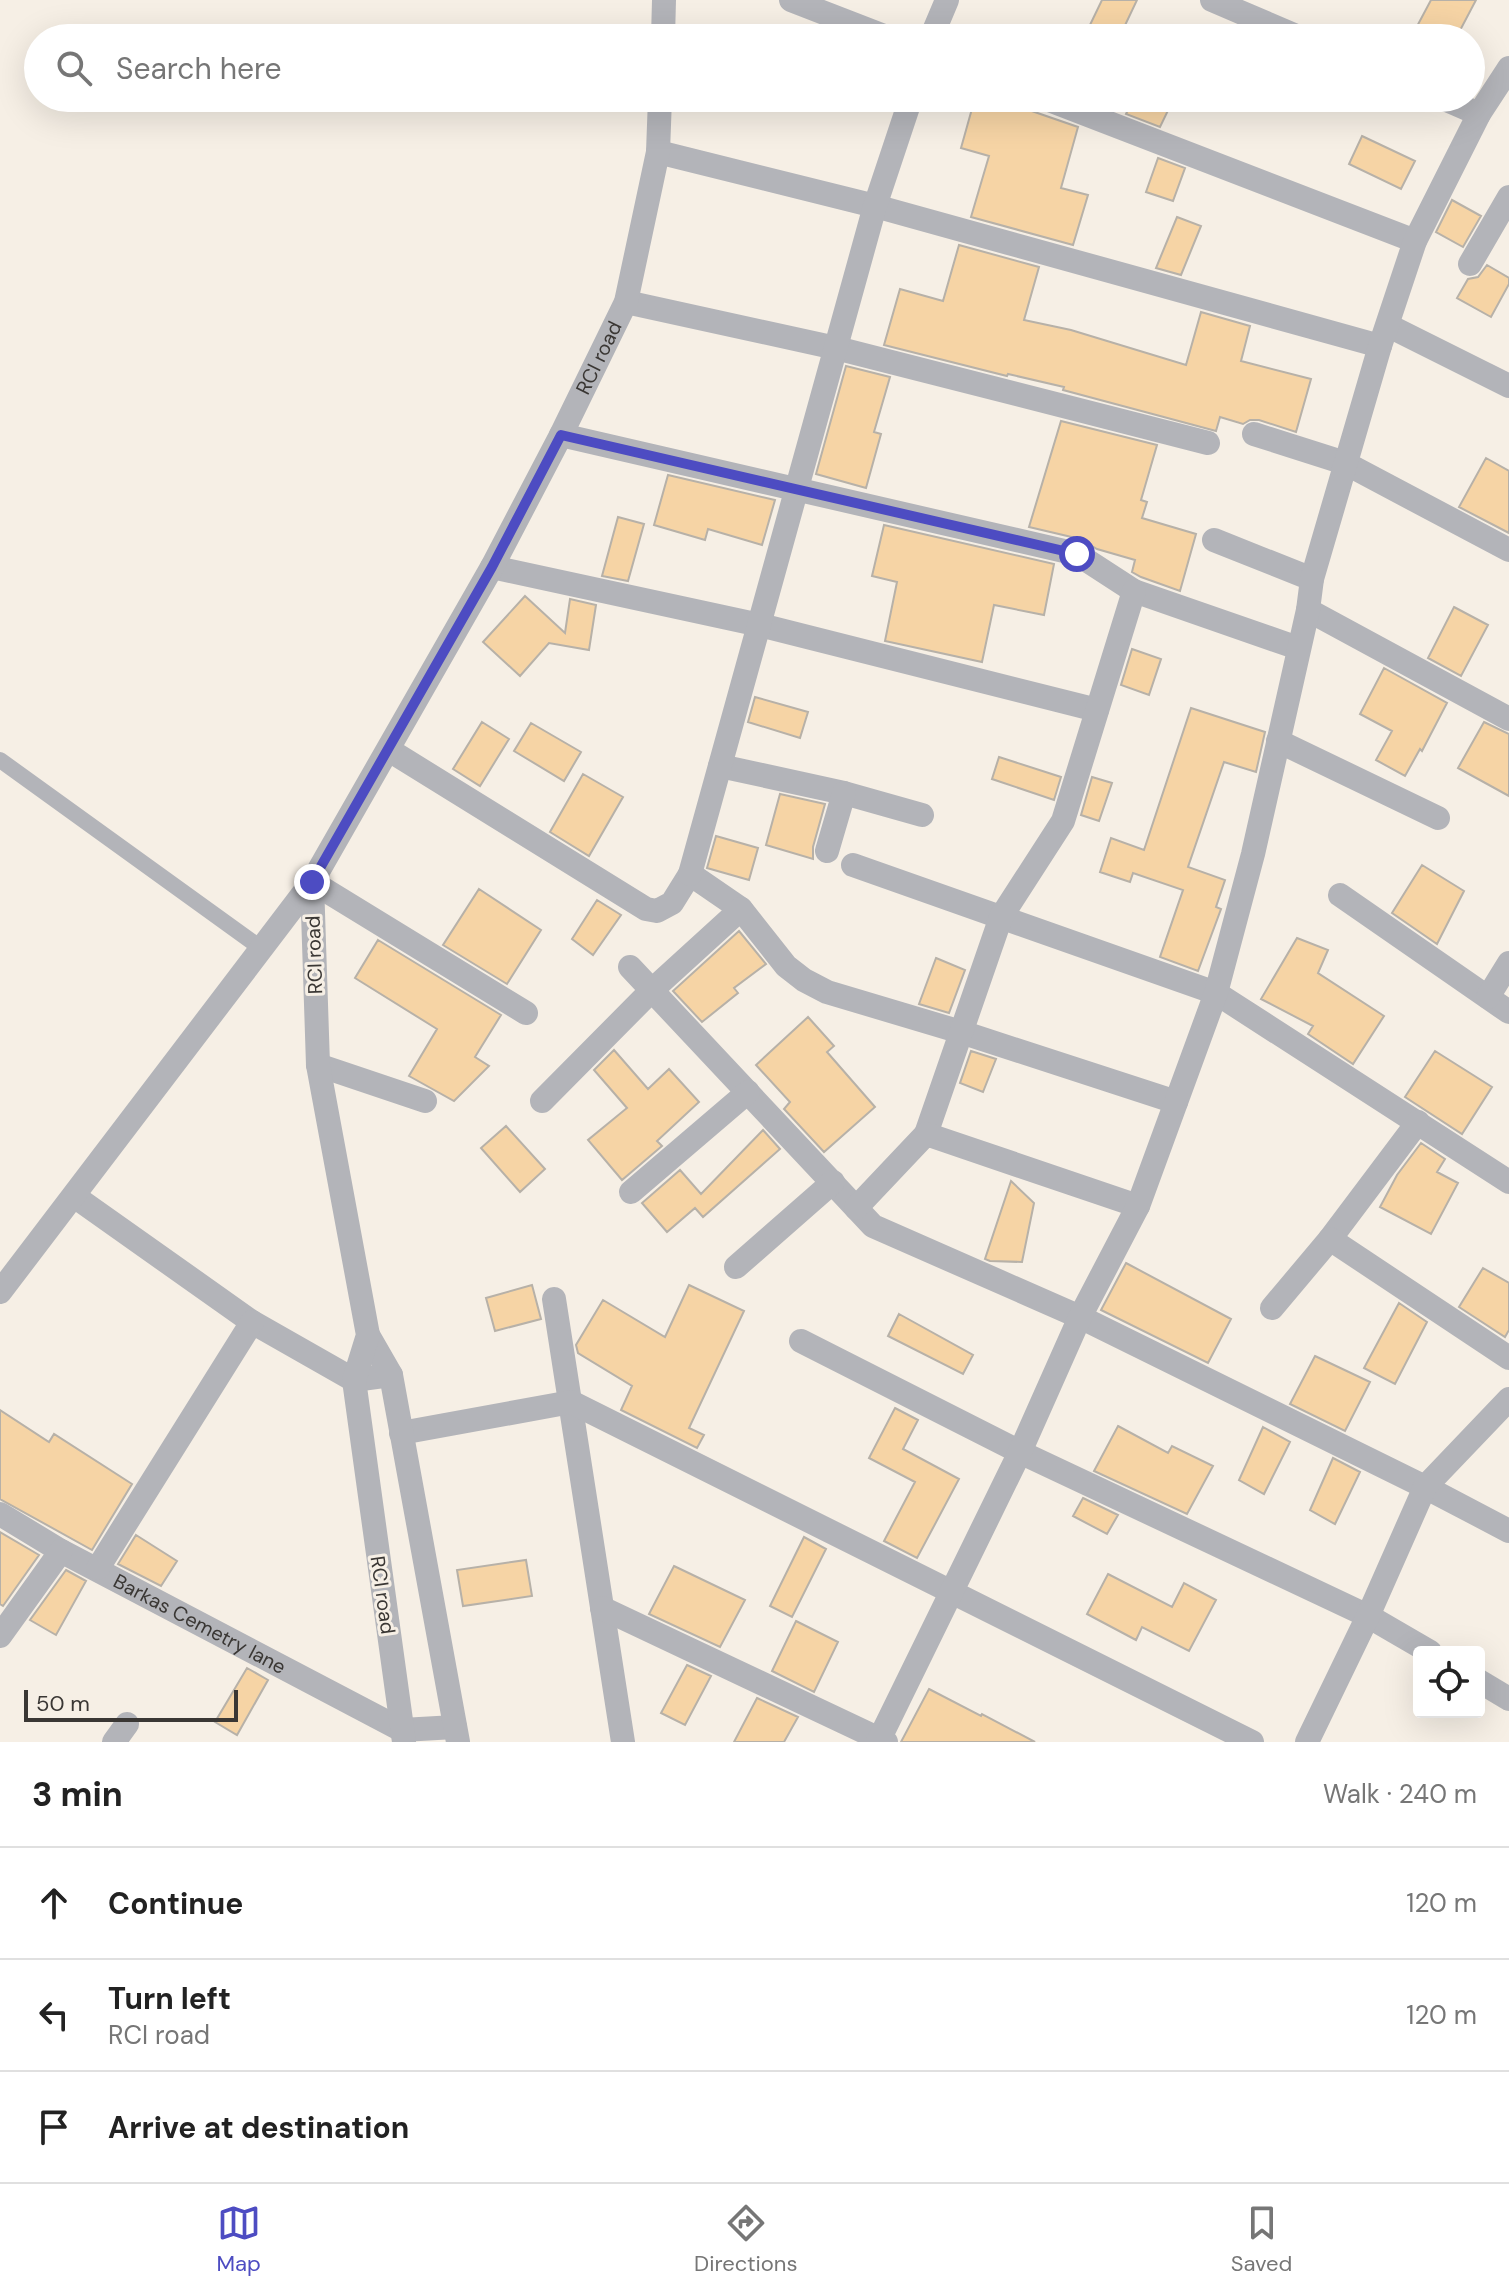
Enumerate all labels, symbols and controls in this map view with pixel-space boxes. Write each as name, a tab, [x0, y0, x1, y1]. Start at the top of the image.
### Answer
search box	[24, 24, 1485, 112]
icon: search	[52, 46, 96, 90]
text: Search here	[116, 49, 282, 88]
street label: RCI road	[570, 317, 628, 399]
route start	[1059, 536, 1095, 572]
route end	[294, 864, 330, 900]
street label: RCI road	[300, 915, 328, 995]
street label: RCI road	[365, 1554, 401, 1636]
street label: Barkas Cemetry lane	[109, 1568, 290, 1680]
map controls	[1413, 1646, 1485, 1718]
button: locate	[1413, 1646, 1485, 1718]
scale bar	[24, 1686, 238, 1722]
text: 50 m	[36, 1689, 90, 1718]
text: 3 min	[32, 1772, 123, 1817]
text: Walk · 240 m	[1323, 1777, 1477, 1811]
icon: ahead	[32, 1881, 76, 1925]
text: Continue	[108, 1884, 243, 1923]
text: 120 m	[1406, 1886, 1477, 1920]
text: Turn left	[108, 1979, 231, 2018]
icon: left	[32, 1993, 76, 2037]
text: 120 m	[1406, 1998, 1477, 2032]
text: RCI road	[108, 2018, 210, 2052]
icon: arrive	[32, 2105, 76, 2149]
text: Arrive at destination	[108, 2108, 409, 2147]
tab: Map	[217, 2201, 261, 2278]
tab: Directions	[694, 2201, 798, 2278]
tab: Saved	[1231, 2201, 1292, 2278]

